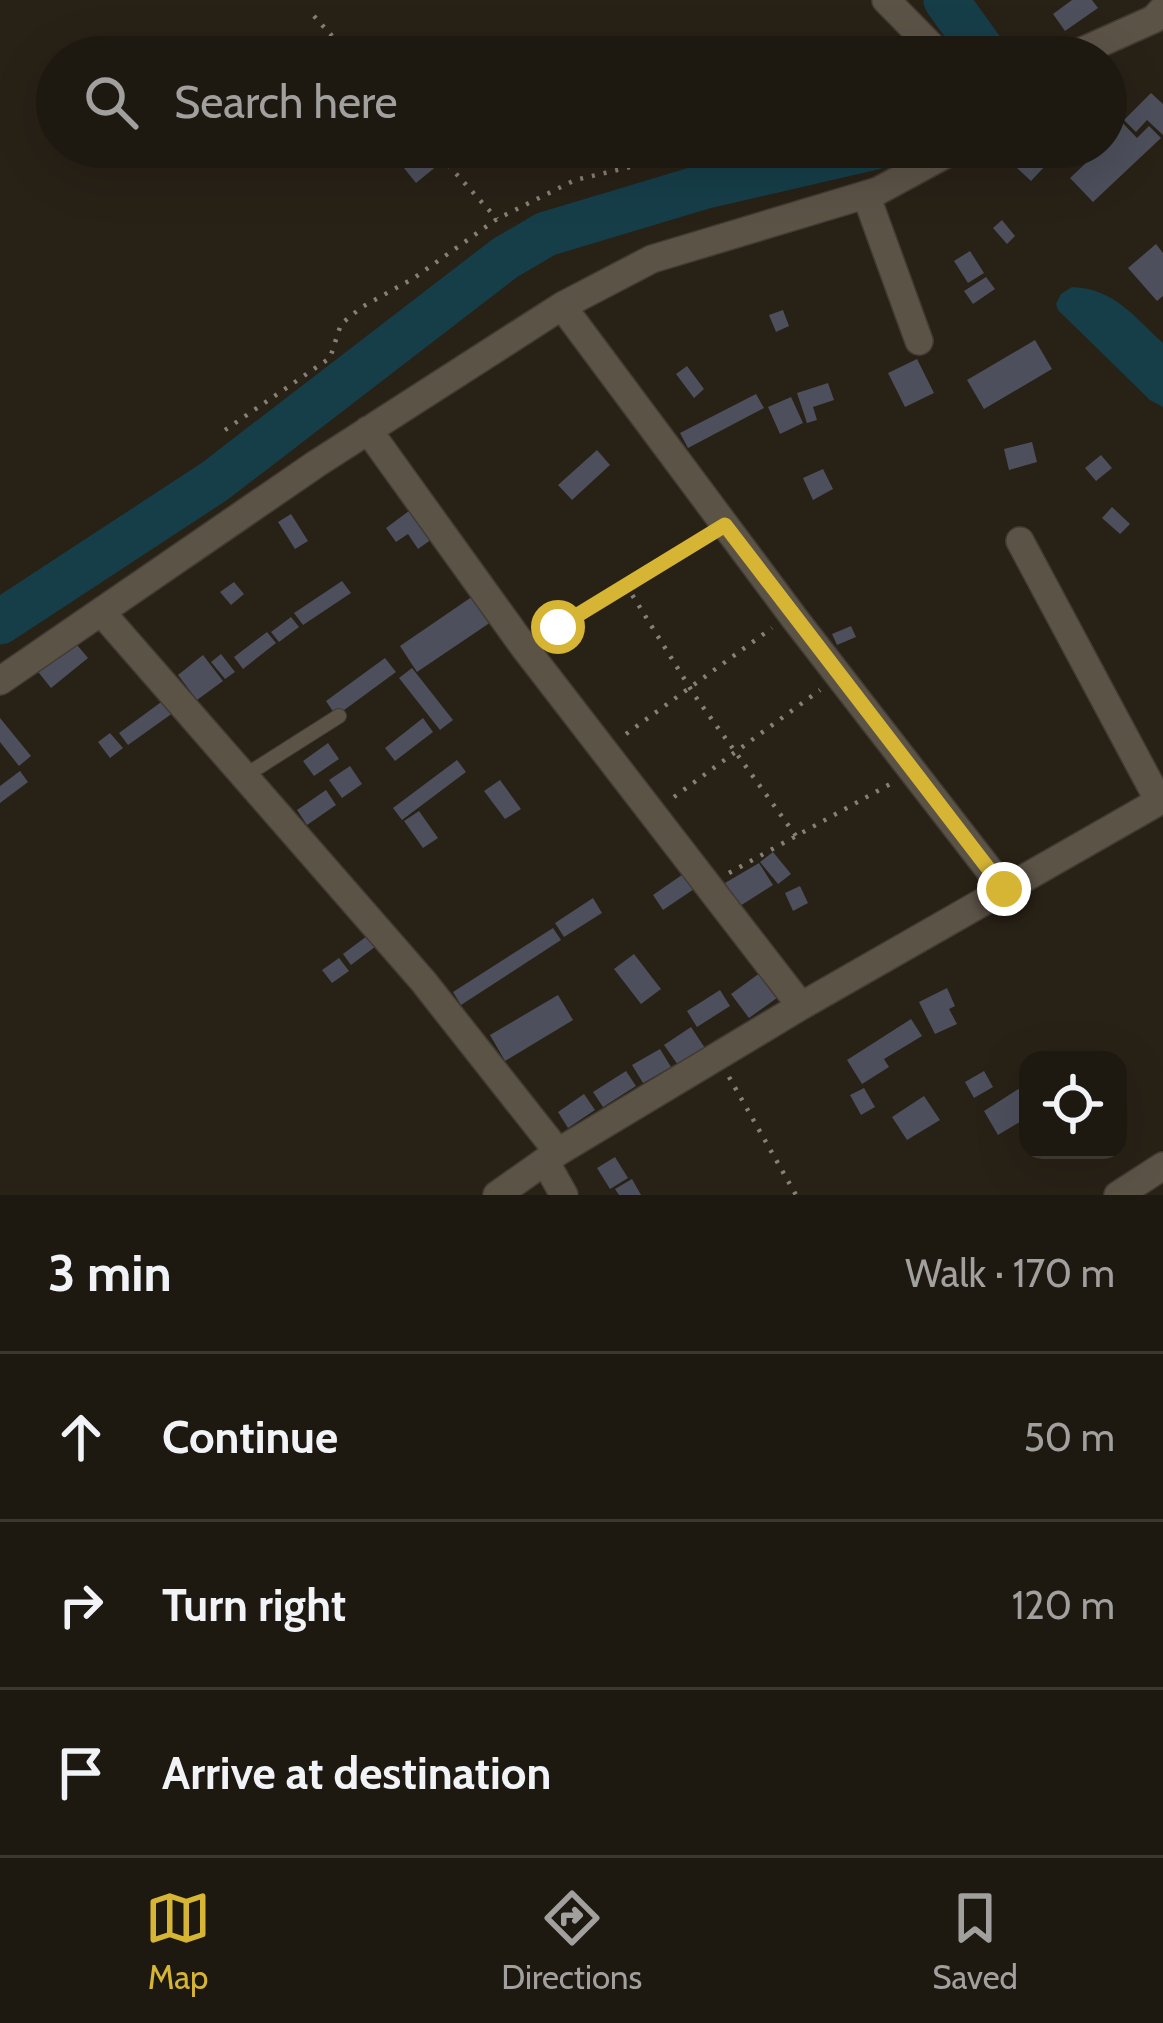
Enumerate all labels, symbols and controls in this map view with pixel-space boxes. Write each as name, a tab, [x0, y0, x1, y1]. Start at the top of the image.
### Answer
search box	[36, 36, 1127, 168]
icon: search	[78, 69, 144, 135]
text: Search here	[174, 75, 398, 129]
route start	[531, 600, 585, 654]
route end	[977, 862, 1031, 916]
map controls	[1019, 1051, 1127, 1159]
button: locate	[1019, 1051, 1127, 1159]
text: 3 min	[48, 1242, 172, 1304]
text: Walk · 170 m	[905, 1249, 1115, 1297]
icon: ahead	[48, 1404, 114, 1470]
text: Continue	[162, 1410, 338, 1464]
text: 50 m	[1024, 1413, 1115, 1461]
icon: right	[48, 1572, 114, 1638]
text: Turn right	[162, 1578, 346, 1632]
text: 120 m	[1012, 1581, 1115, 1629]
icon: arrive	[48, 1740, 114, 1806]
text: Arrive at destination	[162, 1746, 551, 1800]
tab: Map	[145, 1885, 211, 1997]
tab: Directions	[501, 1885, 642, 1997]
tab: Saved	[932, 1885, 1018, 1997]

